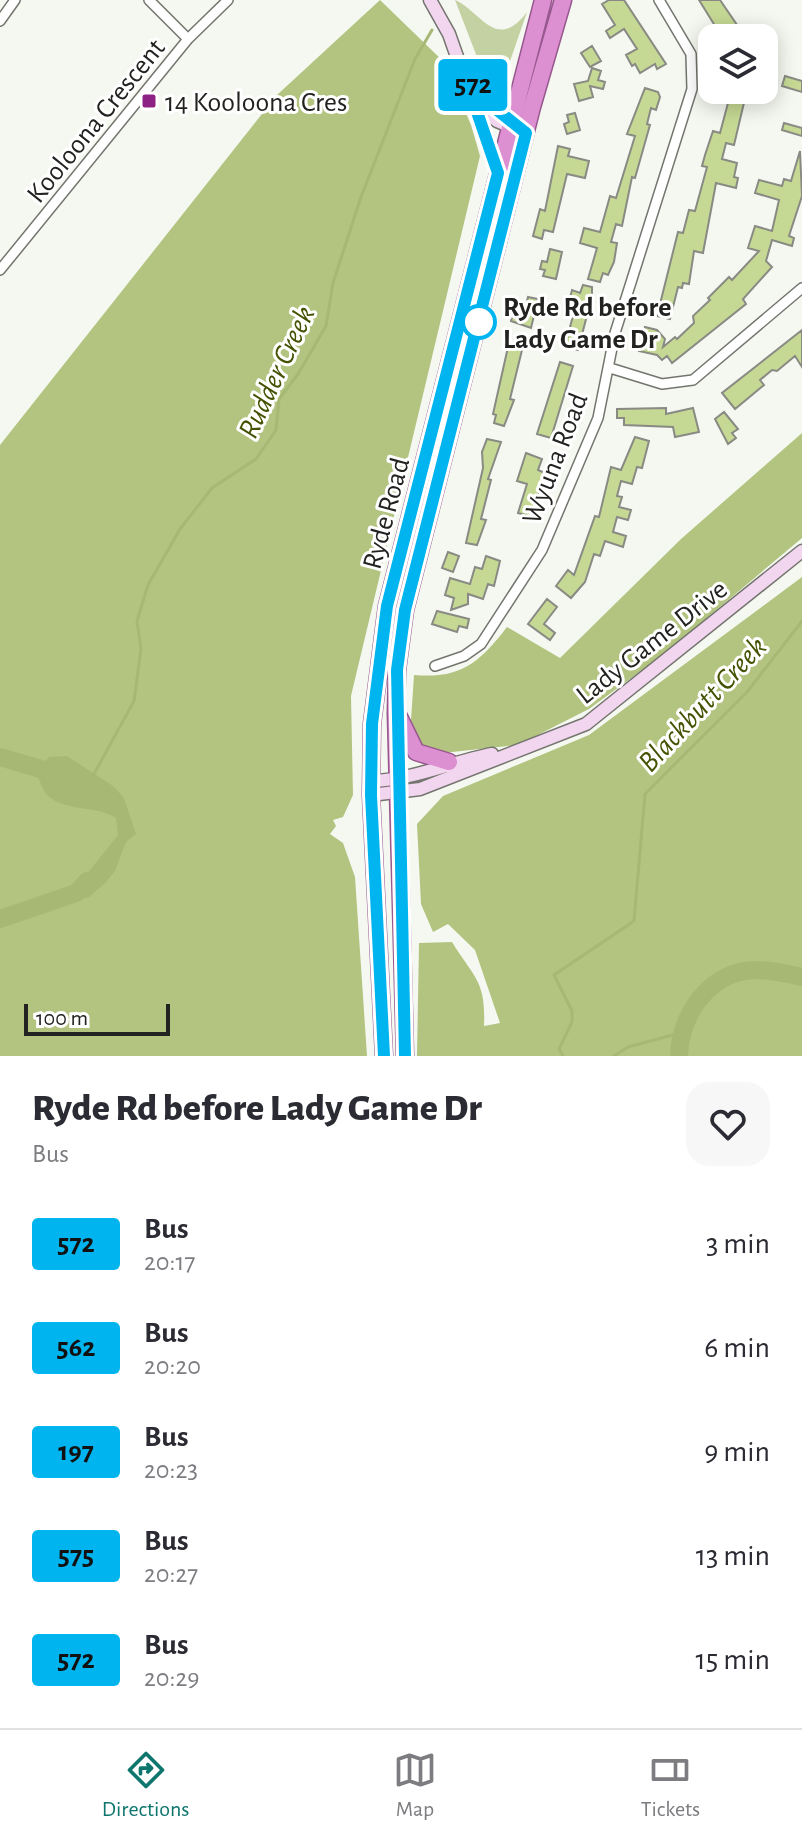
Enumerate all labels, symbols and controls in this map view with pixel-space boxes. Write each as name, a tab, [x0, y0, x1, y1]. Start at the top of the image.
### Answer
map controls	[698, 24, 778, 104]
button: layers	[698, 24, 778, 104]
street label: Kooloona Crescent	[22, 34, 171, 208]
line badge: 572	[427, 59, 519, 111]
text: 572	[454, 71, 492, 99]
place label: 14 Kooloona Cres	[165, 89, 347, 117]
marker: 14 Kooloona Cres	[140, 92, 158, 110]
place label: Ryde Rd before Lady Game Dr	[503, 294, 671, 354]
water label: Rudder Creek	[233, 302, 321, 443]
marker: Ryde Rd before Lady Game Dr	[462, 305, 496, 339]
street label: Wyuna Road	[518, 389, 594, 528]
street label: Ryde Road	[359, 455, 415, 572]
street label: Lady Game Drive	[572, 575, 733, 710]
water label: Blackbutt Creek	[633, 631, 772, 778]
scale bar	[24, 1000, 170, 1036]
text: 100 m	[36, 1007, 88, 1029]
button: heart	[686, 1082, 770, 1166]
text: Ryde Rd before Lady Game Dr	[32, 1090, 482, 1128]
text: Bus	[32, 1141, 69, 1167]
text: Bus	[144, 1214, 189, 1244]
text: 3 min	[706, 1229, 770, 1259]
text: 572	[57, 1230, 95, 1258]
text: 20:17	[144, 1249, 195, 1275]
text: Bus	[144, 1318, 189, 1348]
text: 6 min	[704, 1333, 770, 1363]
text: 562	[57, 1334, 95, 1362]
text: 20:20	[144, 1353, 201, 1379]
text: Bus	[144, 1422, 189, 1452]
text: 9 min	[704, 1437, 770, 1467]
text: 197	[58, 1438, 94, 1466]
text: 20:23	[144, 1457, 198, 1483]
text: Bus	[144, 1526, 189, 1556]
text: 13 min	[696, 1541, 770, 1571]
text: 575	[58, 1542, 94, 1570]
text: 20:27	[144, 1561, 198, 1587]
text: Bus	[144, 1630, 189, 1660]
text: 15 min	[695, 1645, 770, 1675]
text: 572	[57, 1646, 95, 1674]
text: 20:29	[144, 1665, 200, 1691]
tab: Directions	[102, 1748, 189, 1822]
tab: Map	[393, 1748, 437, 1822]
tab: Tickets	[641, 1748, 700, 1822]

